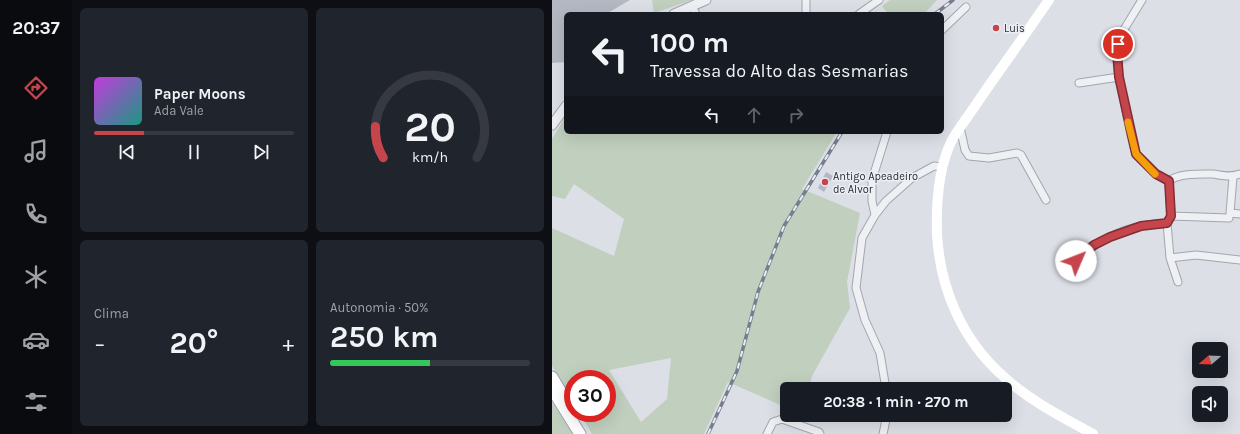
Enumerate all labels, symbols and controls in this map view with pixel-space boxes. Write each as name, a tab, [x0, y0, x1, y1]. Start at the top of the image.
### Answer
text: 20:37	[12, 17, 60, 39]
place label: Luis	[1004, 22, 1025, 35]
marker: Luis	[991, 23, 1001, 33]
text: 100 m	[650, 26, 729, 59]
pin	[1101, 27, 1135, 61]
icon: left	[584, 28, 636, 80]
icon: arrive	[1107, 33, 1129, 55]
text: Travessa do Alto das Sesmarias	[650, 60, 908, 82]
icon: directions	[22, 74, 50, 102]
text: Paper Moons	[154, 85, 246, 103]
text: Ada Vale	[154, 103, 204, 118]
text: 20	[404, 103, 456, 151]
icon: left	[701, 104, 723, 126]
icon: ahead	[743, 104, 765, 126]
icon: right	[785, 104, 807, 126]
icon: music	[22, 137, 50, 165]
icon: previous	[116, 141, 138, 163]
icon: pause	[183, 141, 205, 163]
icon: next	[250, 141, 272, 163]
text: km/h	[412, 149, 448, 166]
place label: Antigo Apeadeiro de Alvor	[833, 170, 918, 196]
marker: Antigo Apeadeiro de Alvor	[820, 177, 830, 187]
icon: phone	[22, 200, 50, 228]
position arrow	[1055, 240, 1097, 282]
icon: climate	[22, 263, 50, 291]
text: Autonomia · 50%	[330, 300, 428, 315]
text: Clima	[94, 306, 129, 321]
text: 250 km	[330, 319, 438, 355]
text: 20°	[170, 325, 218, 361]
icon: car	[22, 326, 50, 354]
text: −	[94, 331, 106, 357]
text: +	[282, 331, 294, 357]
north arrow	[1192, 342, 1228, 378]
map controls	[1192, 342, 1228, 422]
speed limit sign: 30	[564, 370, 616, 422]
button: sound	[1192, 386, 1228, 422]
icon: filters	[22, 388, 50, 416]
text: 20:38 · 1 min · 270 m	[824, 393, 968, 411]

